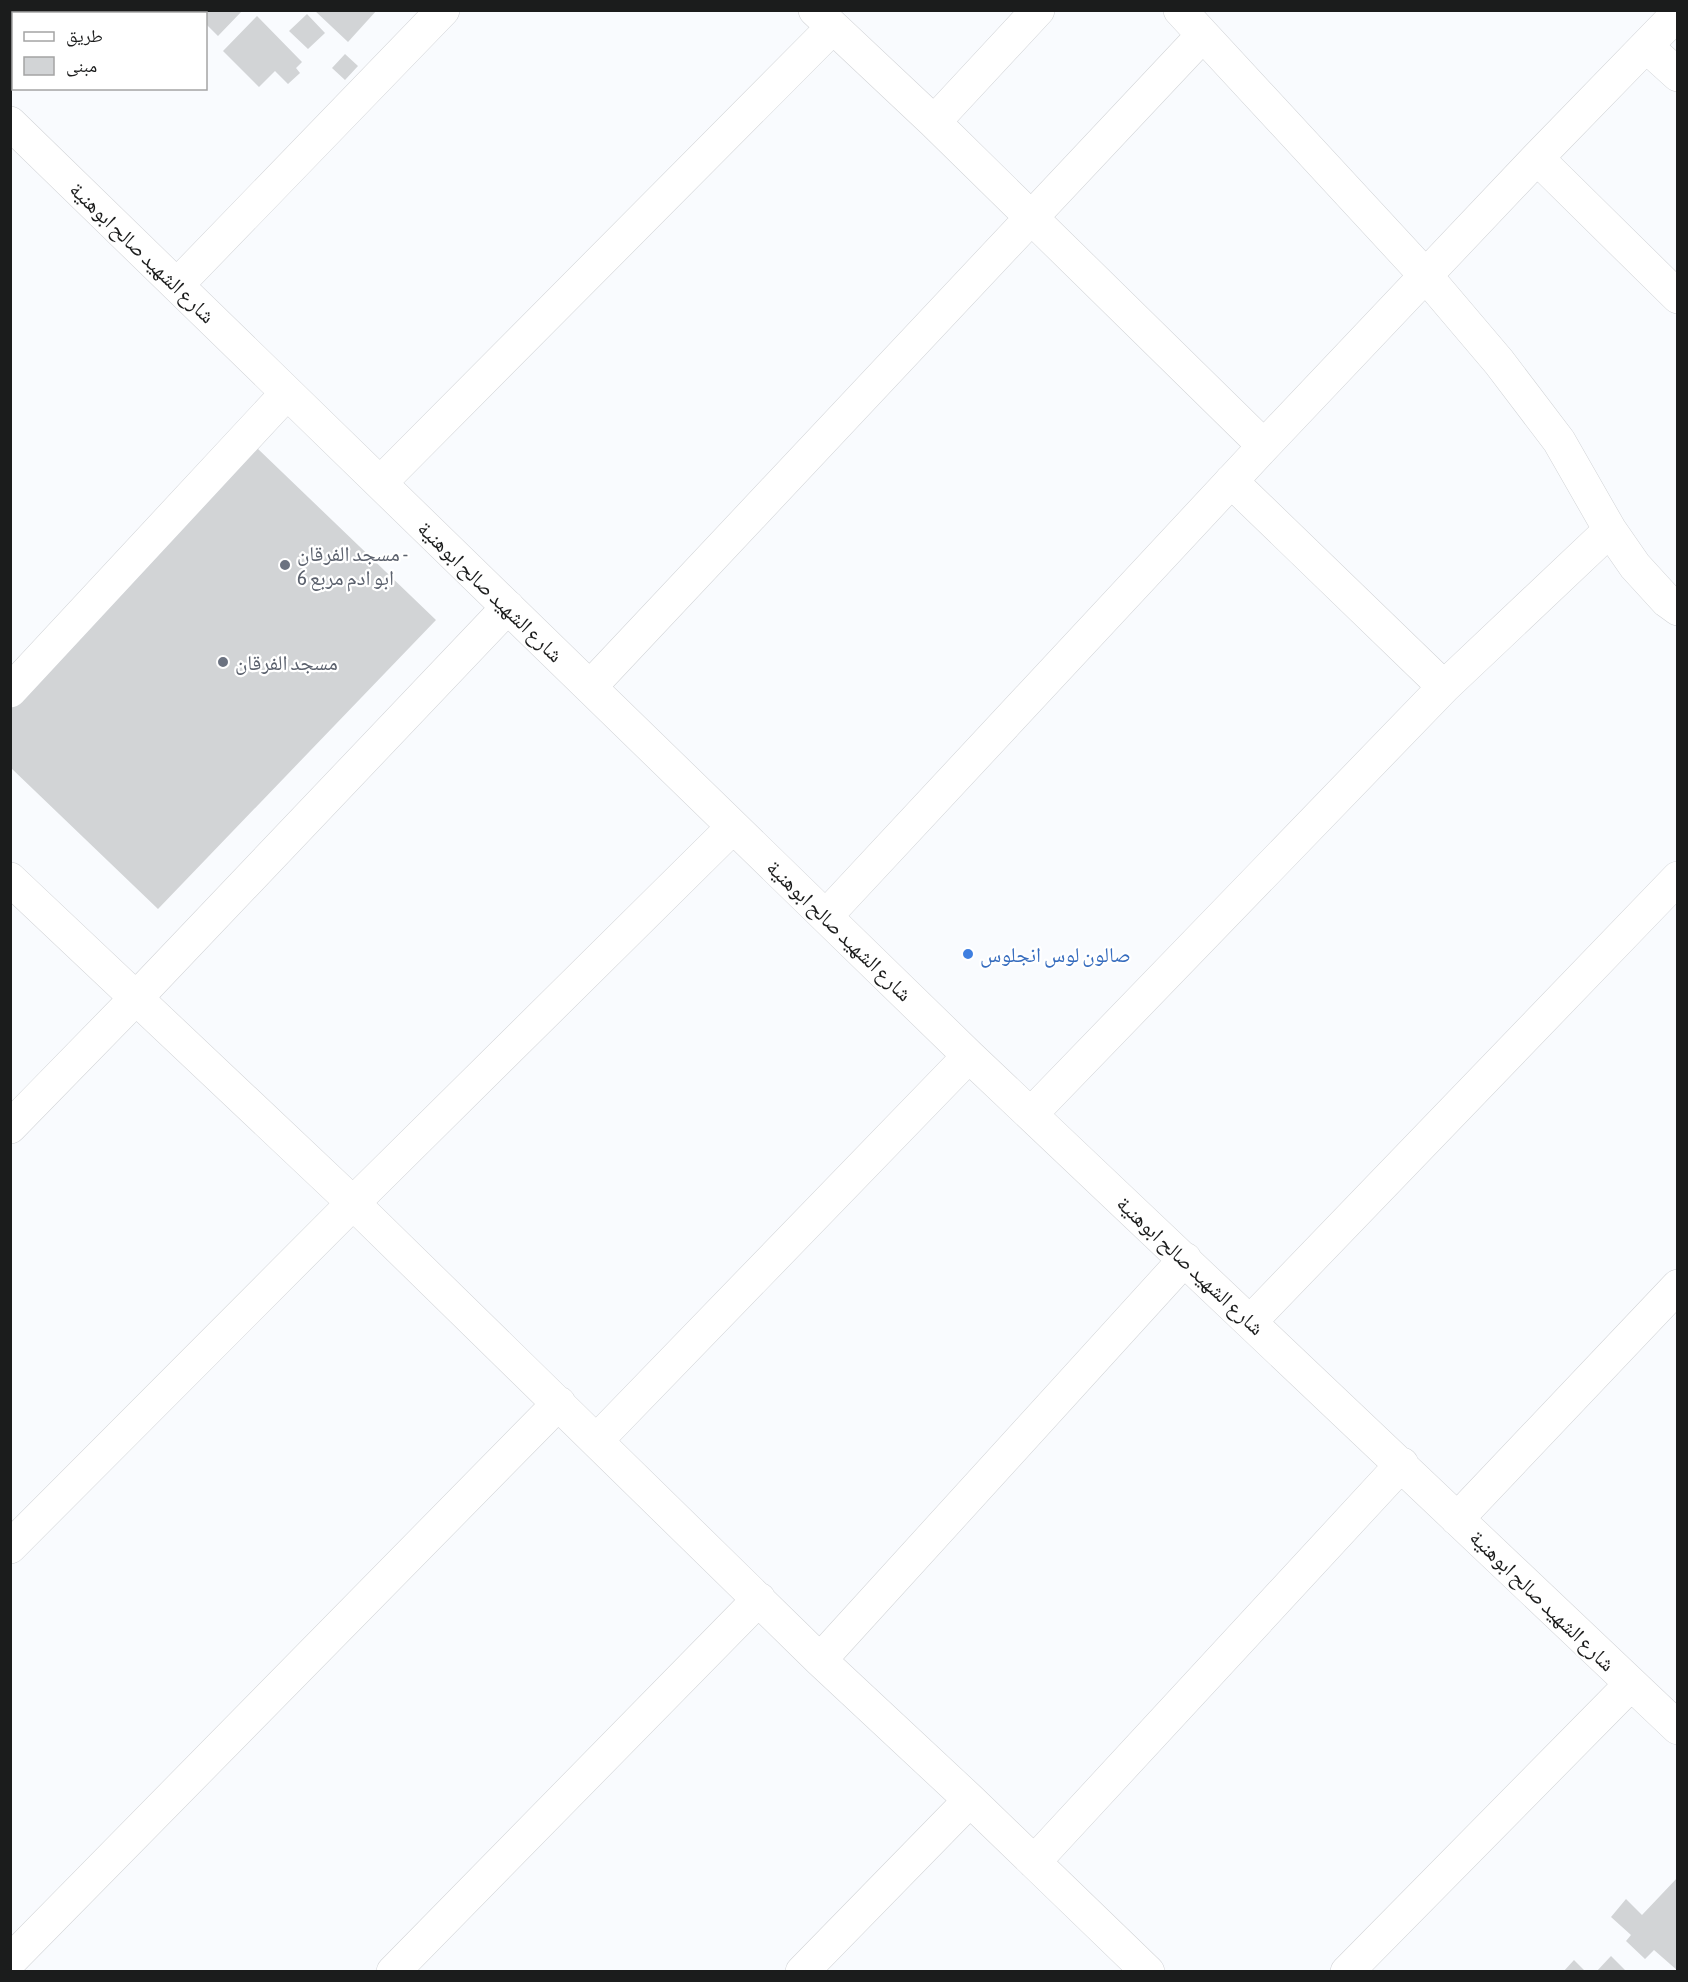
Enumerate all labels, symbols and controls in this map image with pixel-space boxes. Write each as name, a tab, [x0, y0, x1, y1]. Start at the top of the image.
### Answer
legend	[12, 12, 207, 90]
text: طريق	[66, 25, 103, 47]
text: مبنى	[66, 55, 97, 77]
street label: شارع الشهيد صالح ابوهنية	[64, 177, 220, 329]
street label: شارع الشهيد صالح ابوهنية	[412, 516, 568, 668]
place label: مسجد الفرقان - ابو ادم مربع 6	[297, 541, 408, 592]
marker: مسجد الفرقان - ابو ادم مربع 6	[278, 558, 292, 572]
place label: مسجد الفرقان	[235, 650, 338, 675]
marker: مسجد الفرقان	[216, 655, 230, 669]
street label: شارع الشهيد صالح ابوهنية	[761, 855, 917, 1007]
place label: صالون لوس انجلوس	[980, 942, 1131, 968]
marker: صالون لوس انجلوس	[961, 947, 975, 961]
street label: شارع الشهيد صالح ابوهنية	[1111, 1191, 1269, 1341]
street label: شارع الشهيد صالح ابوهنية	[1464, 1525, 1620, 1677]

